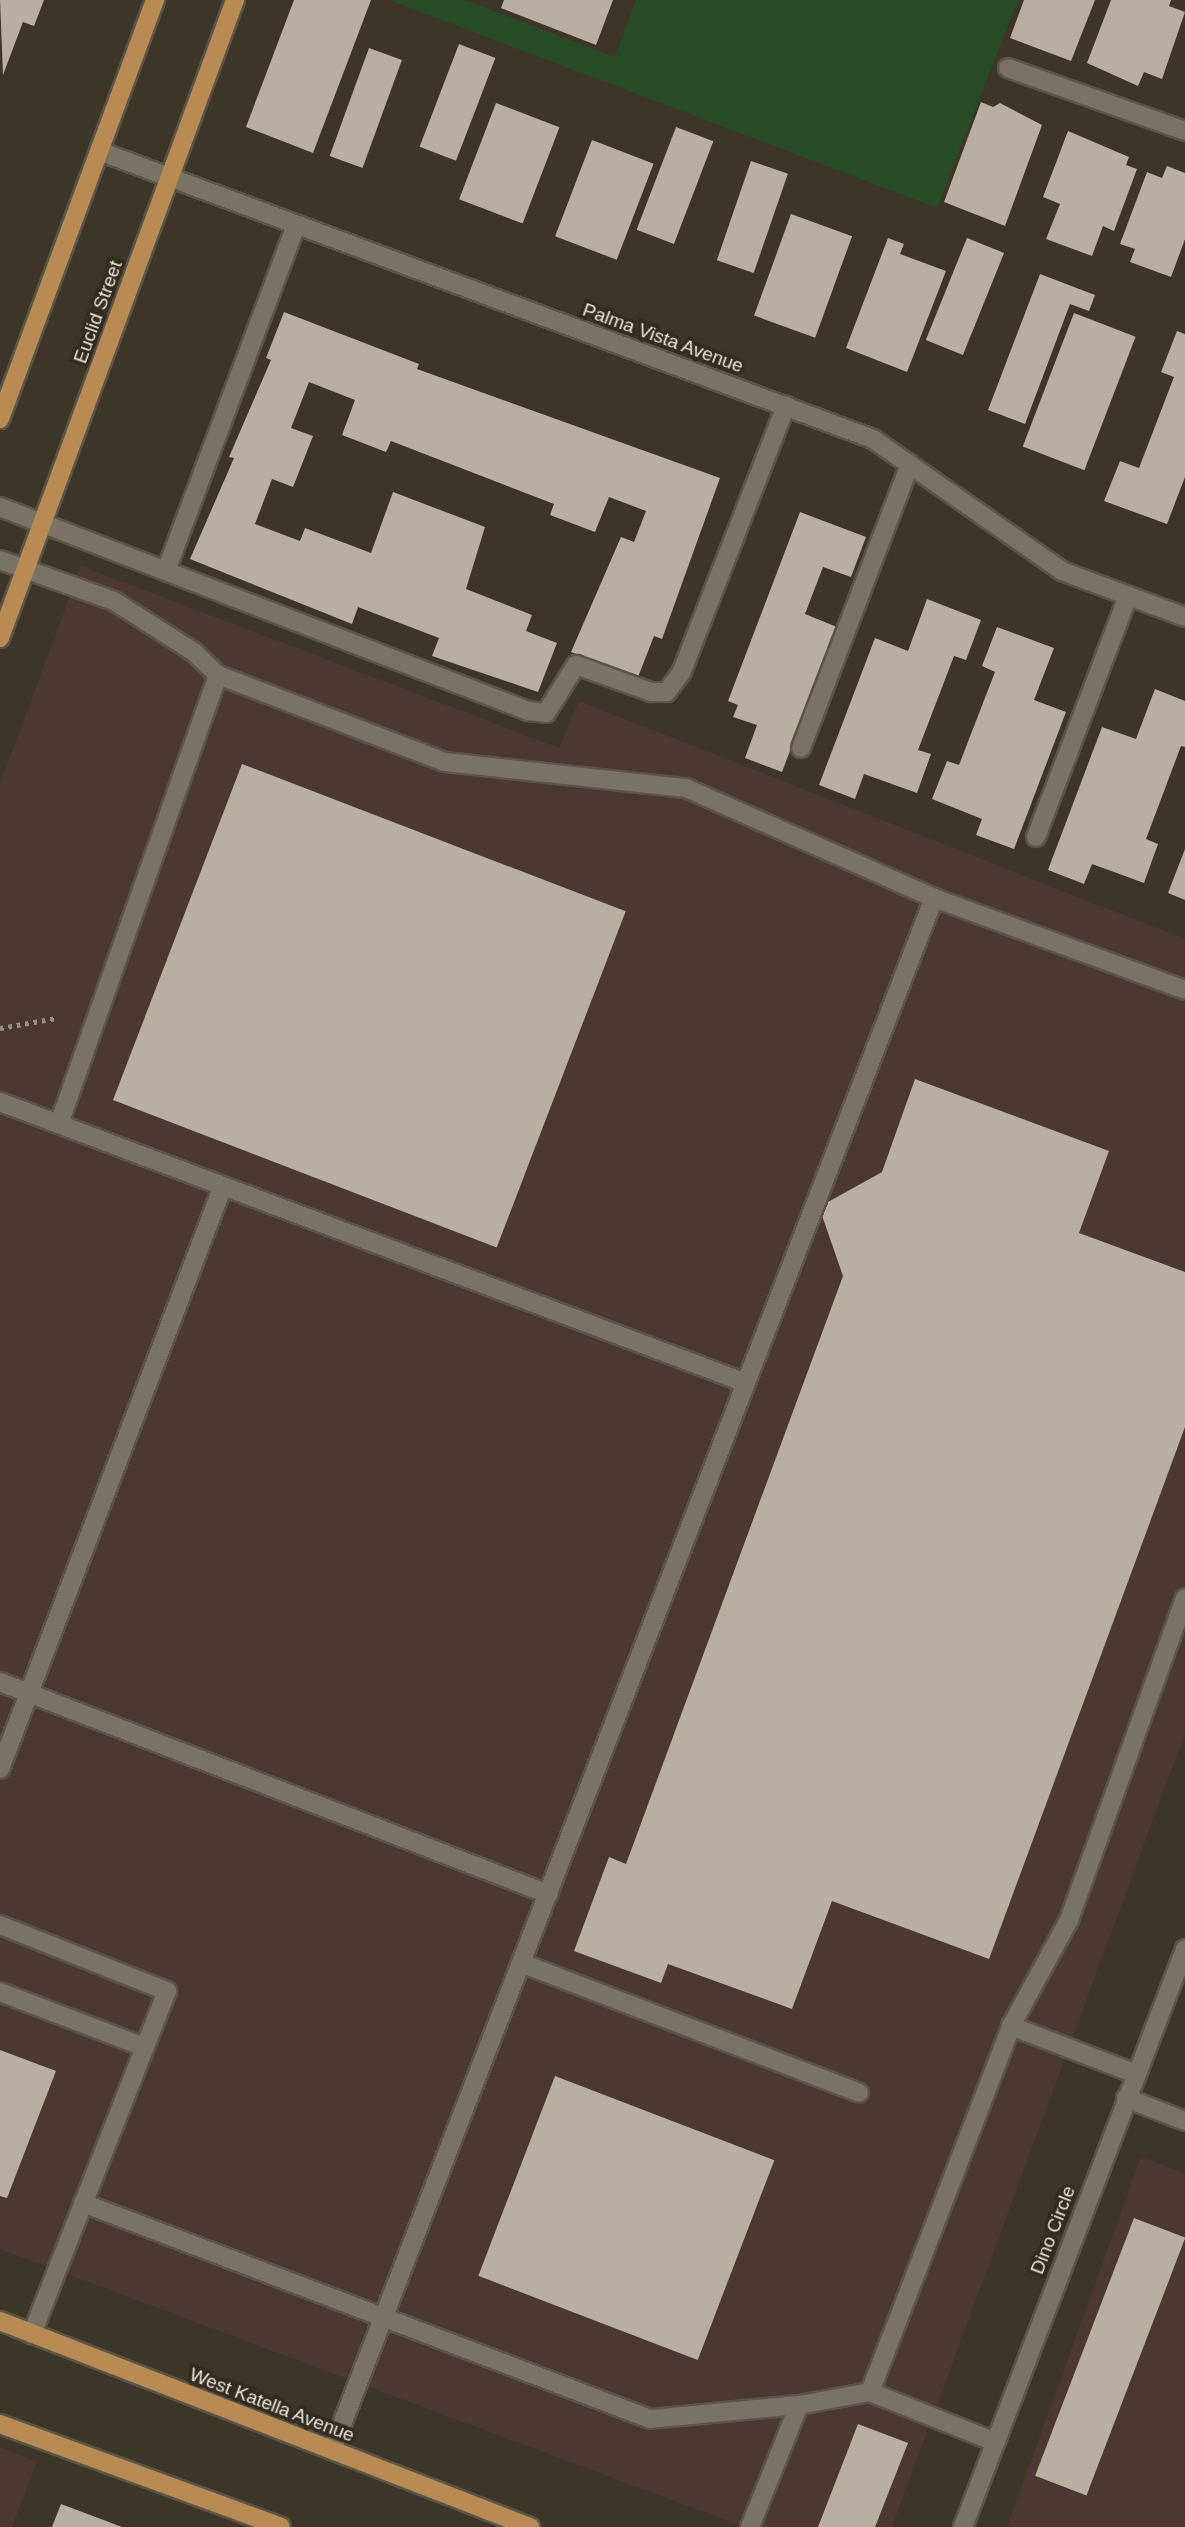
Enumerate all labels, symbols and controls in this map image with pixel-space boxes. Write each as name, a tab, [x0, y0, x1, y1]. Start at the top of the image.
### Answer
street label: Euclid Street	[69, 257, 127, 367]
street label: Palma Vista Avenue	[579, 298, 747, 378]
street label: Dino Circle	[1026, 2183, 1080, 2277]
street label: West Katella Avenue	[186, 2363, 358, 2447]

